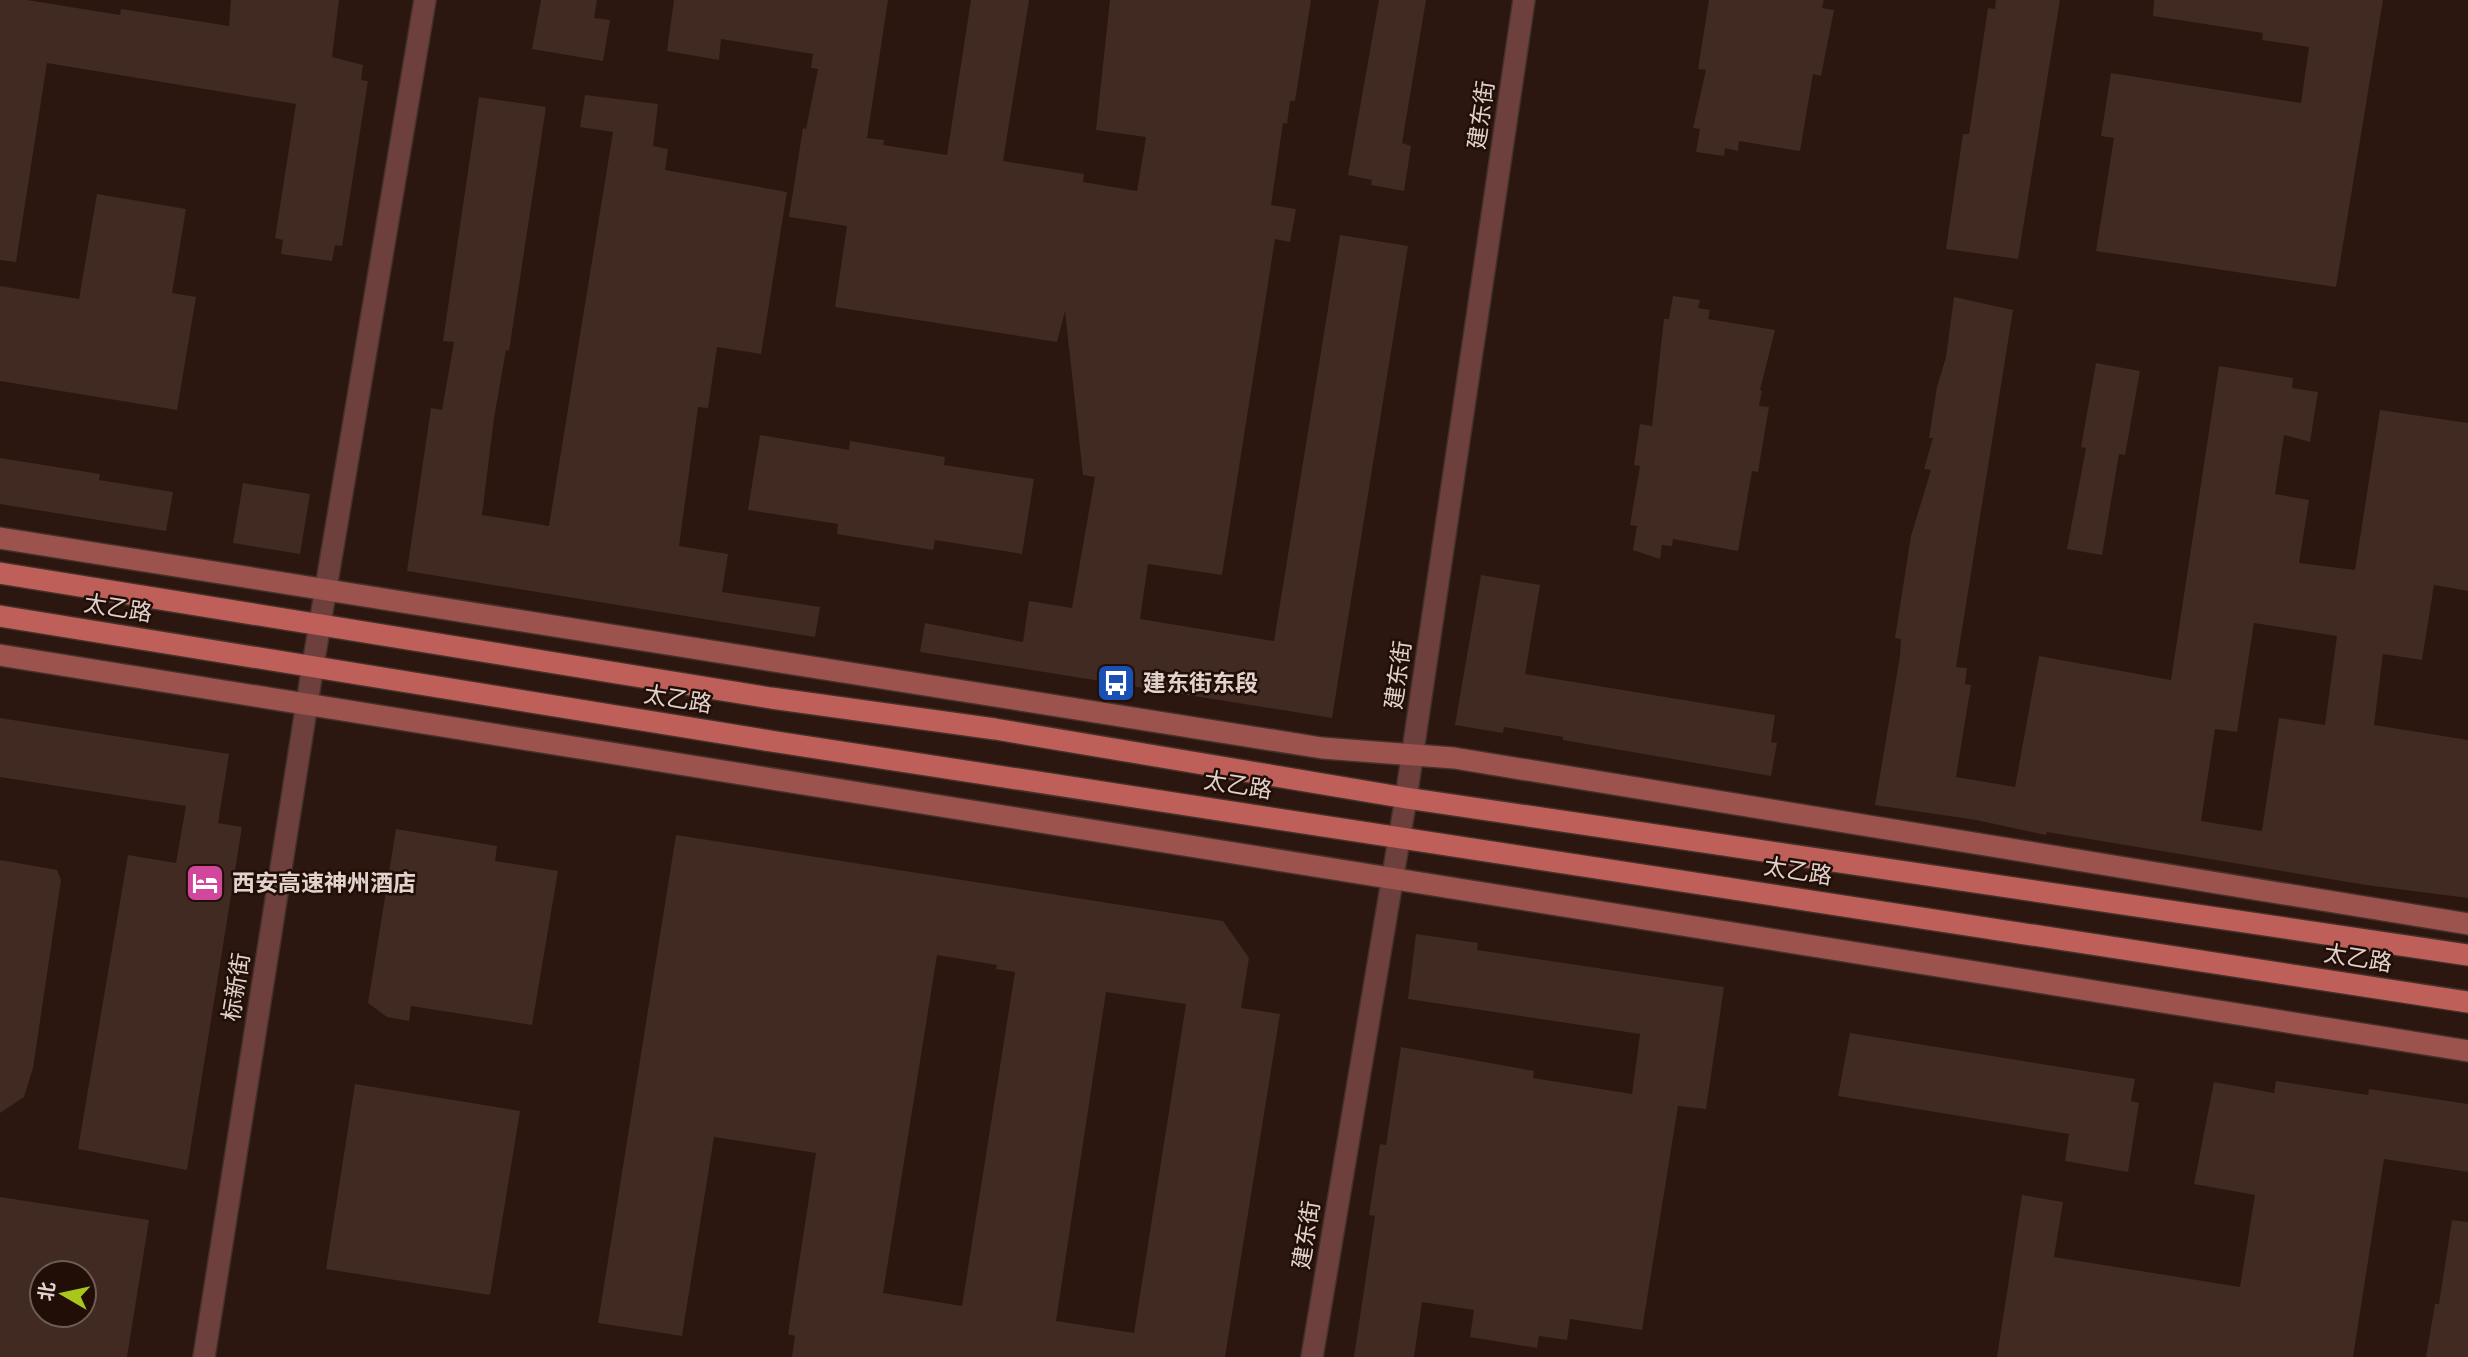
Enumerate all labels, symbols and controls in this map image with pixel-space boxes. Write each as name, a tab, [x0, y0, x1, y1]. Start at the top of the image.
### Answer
street label: 建东街	[1463, 79, 1501, 151]
street label: 太乙路	[82, 590, 154, 628]
street label: 建东街	[1380, 639, 1418, 711]
bus stop icon: 建东街东段	[1095, 662, 1137, 704]
place label: 建东街东段	[1143, 670, 1258, 698]
street label: 太乙路	[642, 681, 714, 719]
street label: 太乙路	[1202, 767, 1274, 805]
street label: 太乙路	[1762, 853, 1834, 891]
hotel icon: 西安高速神州酒店	[184, 862, 226, 904]
place label: 西安高速神州酒店	[232, 870, 416, 898]
street label: 太乙路	[2322, 940, 2394, 978]
street label: 标新街	[218, 951, 256, 1023]
street label: 建东街	[1288, 1199, 1326, 1271]
north arrow	[28, 1259, 98, 1329]
text: 北	[35, 1280, 61, 1303]

